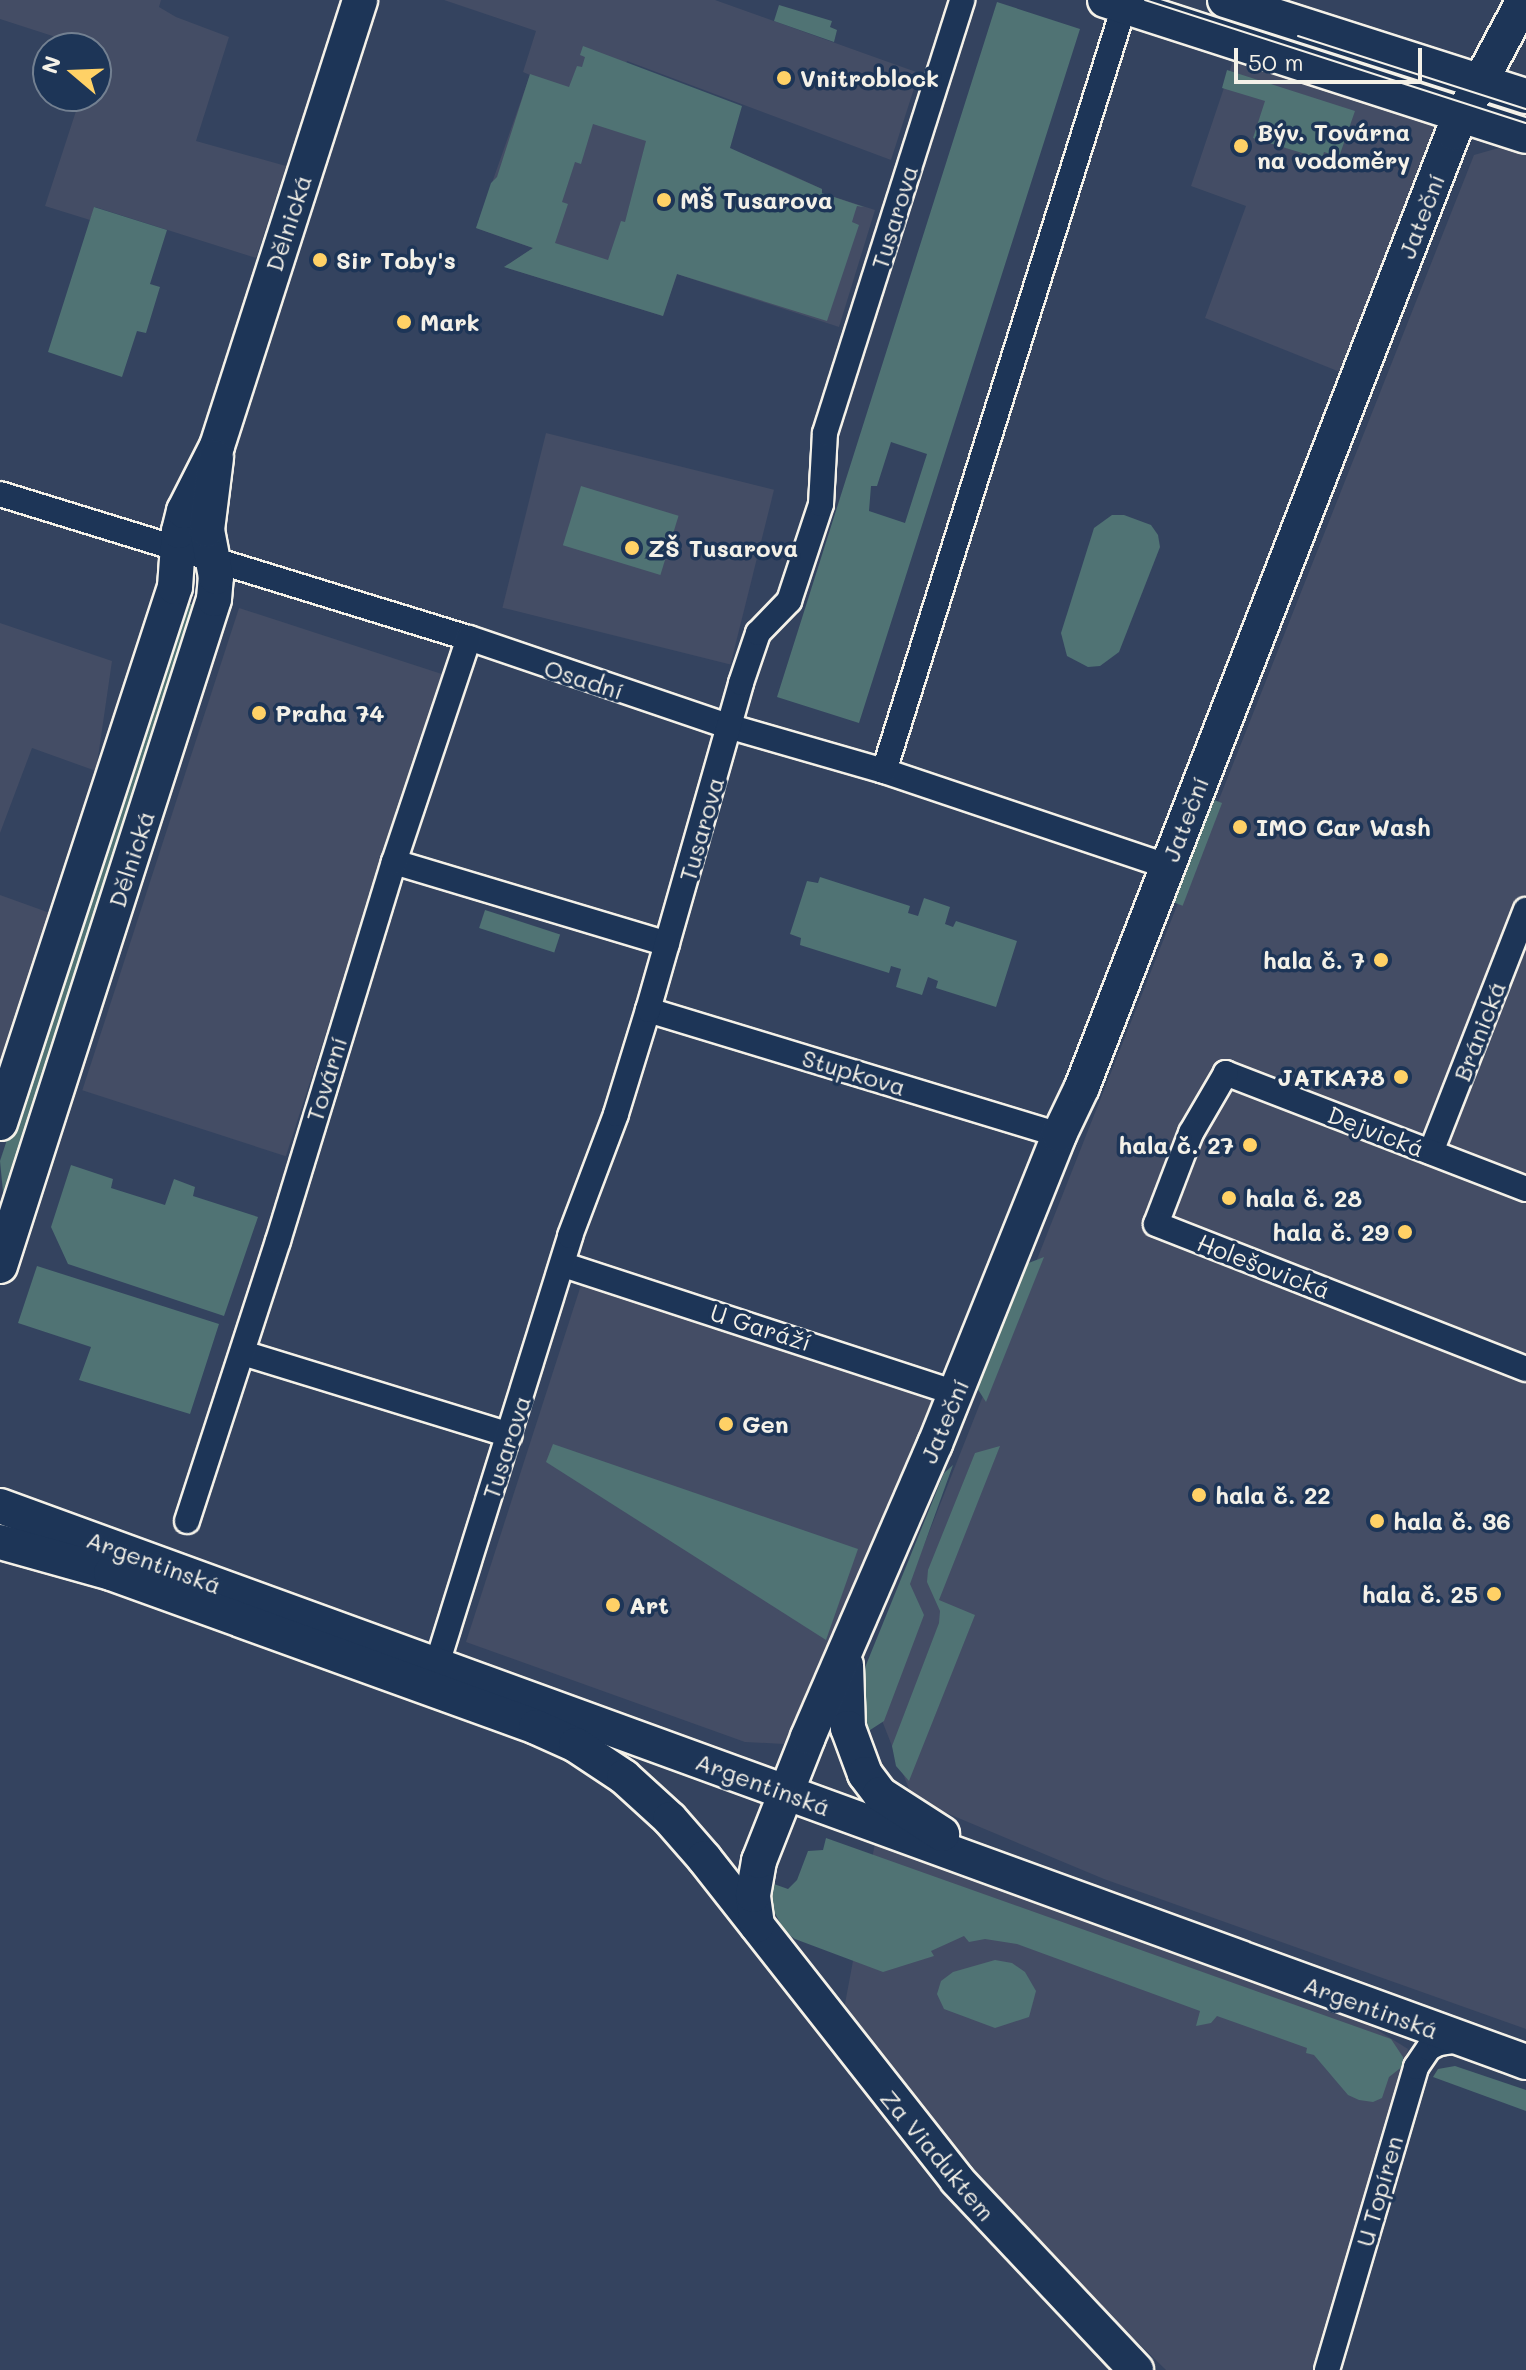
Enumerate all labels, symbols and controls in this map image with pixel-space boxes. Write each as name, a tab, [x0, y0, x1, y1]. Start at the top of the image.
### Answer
north arrow	[32, 32, 112, 112]
scale bar	[1238, 32, 1426, 82]
text: 50 m	[1248, 46, 1304, 77]
text: N	[34, 52, 67, 77]
place label: Vnitroblock	[800, 64, 939, 92]
marker: Vnitroblock	[775, 69, 793, 87]
place label: Býv. Továrna na vodoměry	[1257, 118, 1410, 174]
marker: Býv. Továrna na vodoměry	[1232, 137, 1250, 155]
street label: Tusarova	[865, 162, 923, 272]
street label: Jateční	[1392, 170, 1450, 262]
street label: Dělnická	[259, 171, 317, 275]
place label: MŠ Tusarova	[680, 186, 833, 214]
marker: MŠ Tusarova	[655, 191, 673, 209]
place label: Sir Toby's	[336, 246, 456, 274]
marker: Sir Toby's	[311, 251, 329, 269]
place label: Mark	[420, 308, 480, 336]
marker: Mark	[395, 313, 413, 331]
place label: ZŠ Tusarova	[648, 534, 798, 562]
marker: ZŠ Tusarova	[623, 539, 641, 557]
street label: Osadní	[541, 653, 627, 705]
place label: Praha 74	[275, 699, 385, 727]
marker: Praha 74	[250, 704, 268, 722]
street label: Jateční	[1156, 773, 1214, 865]
street label: Tusarova	[672, 774, 730, 884]
street label: Dělnická	[102, 807, 160, 911]
place label: IMO Car Wash	[1256, 813, 1431, 841]
marker: IMO Car Wash	[1231, 818, 1249, 836]
place label: hala č. 7	[1263, 946, 1365, 974]
marker: hala č. 7	[1372, 951, 1390, 969]
street label: Bránická	[1447, 977, 1511, 1085]
street label: Tovární	[299, 1033, 353, 1125]
street label: Stupkova	[799, 1043, 909, 1101]
place label: JATKA78	[1278, 1063, 1385, 1091]
marker: JATKA78	[1392, 1068, 1410, 1086]
street label: Dejvická	[1324, 1099, 1428, 1163]
place label: hala č. 27	[1118, 1131, 1234, 1159]
marker: hala č. 27	[1241, 1136, 1259, 1154]
place label: hala č. 28	[1245, 1184, 1362, 1212]
marker: hala č. 28	[1220, 1189, 1238, 1207]
place label: hala č. 29	[1272, 1218, 1389, 1246]
marker: hala č. 29	[1396, 1223, 1414, 1241]
street label: Holešovická	[1194, 1227, 1334, 1305]
street label: U Garáží	[707, 1297, 815, 1357]
street label: Jateční	[913, 1375, 975, 1467]
street label: Tusarova	[476, 1392, 536, 1502]
place label: Gen	[742, 1410, 789, 1438]
marker: Gen	[717, 1415, 735, 1433]
place label: hala č. 22	[1215, 1481, 1331, 1509]
marker: hala č. 22	[1190, 1486, 1208, 1504]
place label: hala č. 36	[1393, 1507, 1511, 1535]
marker: hala č. 36	[1368, 1512, 1386, 1530]
street label: Argentinská	[83, 1524, 225, 1600]
place label: hala č. 25	[1362, 1580, 1478, 1608]
marker: hala č. 25	[1485, 1585, 1503, 1603]
place label: Art	[629, 1591, 669, 1619]
marker: Art	[604, 1596, 622, 1614]
street label: Argentinská	[692, 1746, 834, 1822]
street label: Argentinská	[1300, 1969, 1442, 2045]
street label: Za Viaduktem	[875, 2084, 1001, 2226]
street label: U Topíren	[1349, 2132, 1409, 2250]

